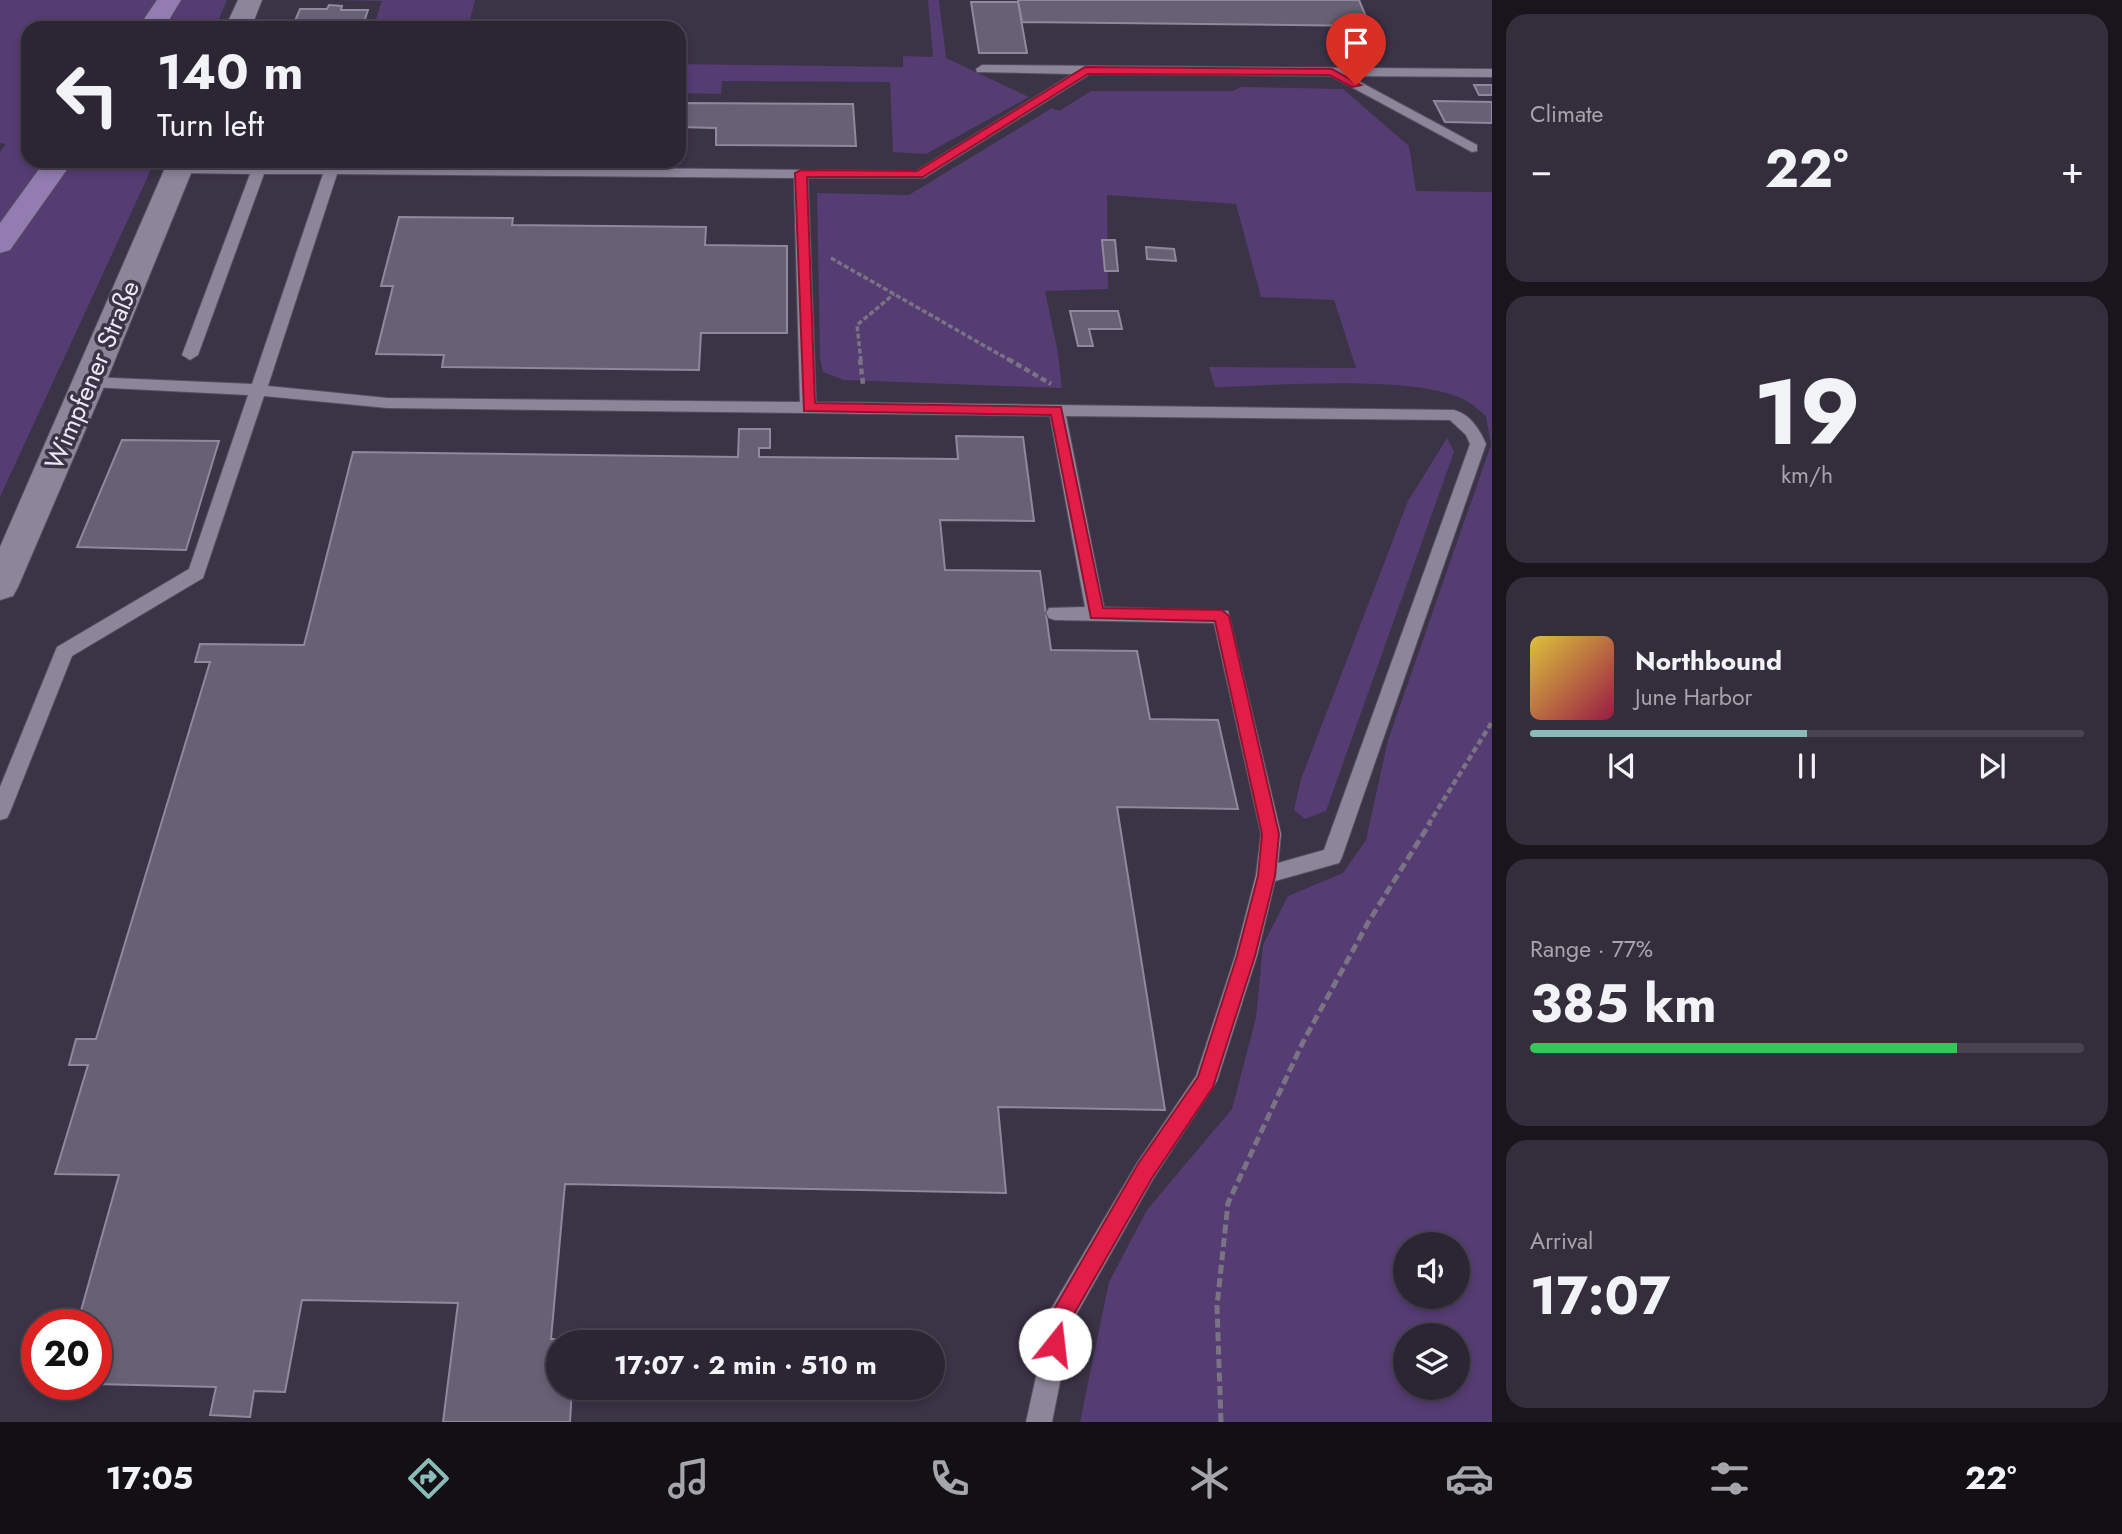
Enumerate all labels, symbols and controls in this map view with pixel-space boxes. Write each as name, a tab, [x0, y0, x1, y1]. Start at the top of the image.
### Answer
pin	[1326, 13, 1386, 85]
icon: arrive	[1337, 24, 1375, 62]
text: 140 m	[157, 37, 303, 107]
icon: left	[42, 49, 133, 140]
text: Climate	[1530, 97, 1603, 131]
text: Turn left	[157, 102, 264, 148]
text: 22°	[1765, 131, 1848, 207]
text: −	[1530, 142, 1552, 197]
text: +	[2061, 142, 2084, 197]
street label: Wimpfener Straße	[35, 275, 149, 475]
text: 19	[1753, 347, 1861, 478]
text: km/h	[1781, 458, 1833, 492]
text: Northbound	[1635, 642, 1782, 680]
text: June Harbor	[1635, 680, 1752, 714]
icon: previous	[1603, 747, 1641, 785]
icon: pause	[1788, 747, 1826, 785]
icon: next	[1973, 747, 2011, 785]
text: Range · 77%	[1530, 932, 1653, 966]
text: 385 km	[1530, 966, 1717, 1042]
text: Arrival	[1530, 1224, 1593, 1258]
map controls	[1393, 1232, 1470, 1400]
button: sound	[1393, 1232, 1470, 1309]
text: 17:07	[1530, 1258, 1670, 1334]
position arrow	[1018, 1307, 1092, 1381]
speed limit sign: 20	[21, 1309, 112, 1400]
button: layers	[1393, 1323, 1470, 1400]
text: 17:07 · 2 min · 510 m	[614, 1346, 877, 1384]
icon: directions	[404, 1454, 453, 1503]
icon: music	[664, 1454, 713, 1503]
icon: phone	[925, 1454, 974, 1503]
icon: climate	[1185, 1454, 1234, 1503]
icon: car	[1445, 1454, 1494, 1503]
icon: filters	[1705, 1454, 1754, 1503]
text: 17:05	[106, 1455, 193, 1501]
text: 22°	[1965, 1455, 2016, 1501]

